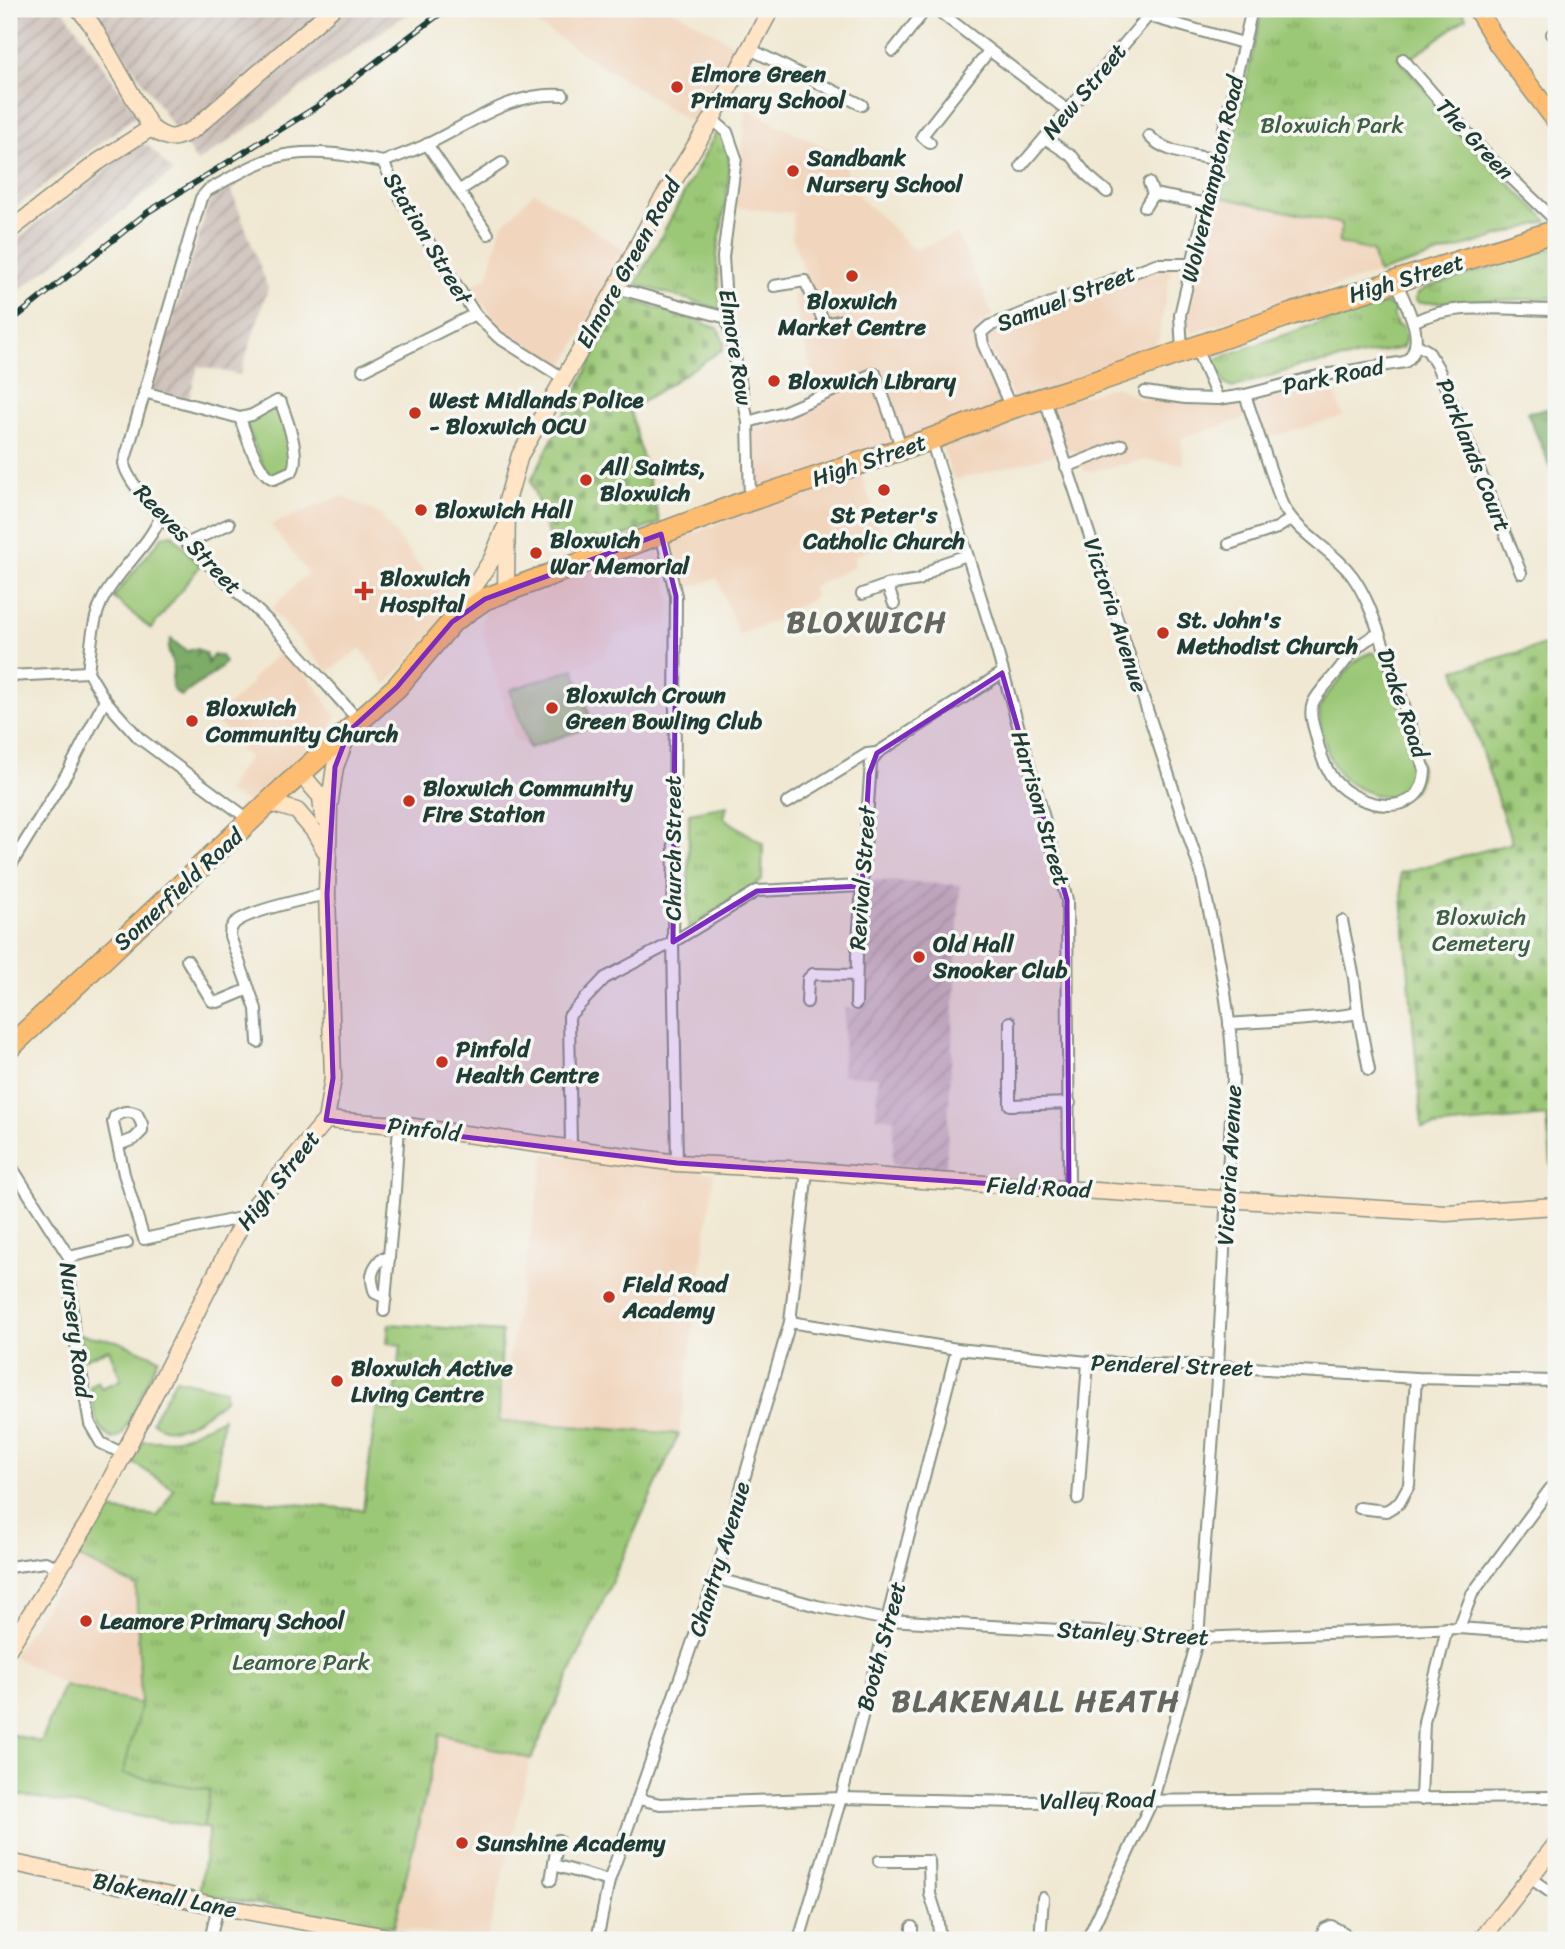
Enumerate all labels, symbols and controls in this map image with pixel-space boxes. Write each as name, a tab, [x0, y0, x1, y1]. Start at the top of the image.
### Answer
street label: New Street	[1031, 34, 1138, 149]
place label: Elmore Green Primary School	[691, 54, 847, 121]
street label: Wolverhampton Road	[1169, 70, 1257, 286]
marker: Elmore Green Primary School	[669, 79, 685, 95]
street label: The Green	[1425, 88, 1525, 191]
park label: Bloxwich Park	[1260, 105, 1404, 146]
place label: Sandbank Nursery School	[806, 138, 964, 205]
marker: Sandbank Nursery School	[785, 163, 801, 179]
street label: Station Street	[372, 164, 484, 314]
street label: Elmore Green Road	[564, 168, 693, 356]
street label: High Street	[1343, 241, 1469, 315]
street label: Samuel Street	[990, 253, 1142, 344]
marker: Bloxwich Market Centre	[844, 268, 860, 284]
place label: Bloxwich Market Centre	[777, 281, 926, 348]
street label: Elmore Row	[706, 286, 765, 409]
street label: Park Road	[1279, 345, 1389, 407]
place label: Bloxwich Library	[788, 361, 957, 402]
street label: Parklands Court	[1424, 372, 1523, 538]
marker: Bloxwich Library	[766, 373, 782, 389]
place label: West Midlands Police - Bloxwich OCU	[429, 380, 645, 447]
marker: West Midlands Police - Bloxwich OCU	[407, 405, 423, 421]
street label: High Street	[806, 422, 932, 499]
place label: All Saints, Bloxwich	[599, 447, 706, 514]
marker: All Saints, Bloxwich	[578, 472, 594, 488]
street label: Reeves Street	[123, 474, 252, 605]
marker: St Peter's Catholic Church	[876, 482, 892, 498]
place label: Bloxwich Hall	[435, 490, 574, 531]
place label: St Peter's Catholic Church	[802, 495, 965, 562]
marker: Bloxwich Hall	[413, 502, 429, 518]
place label: Bloxwich War Memorial	[550, 520, 691, 587]
street label: Victoria Avenue	[1071, 532, 1160, 698]
marker: Bloxwich War Memorial	[528, 545, 544, 561]
place label: Bloxwich Hospital	[379, 558, 470, 625]
marker: Bloxwich Hospital	[354, 581, 374, 601]
district label: BLOXWICH	[786, 595, 948, 649]
place label: St. John's Methodist Church	[1176, 600, 1358, 667]
marker: St. John's Methodist Church	[1155, 625, 1171, 641]
street label: Drake Road	[1365, 643, 1441, 765]
place label: Bloxwich Crown Green Bowling Club	[565, 675, 762, 742]
place label: Bloxwich Community Church	[205, 688, 398, 755]
marker: Bloxwich Crown Green Bowling Club	[544, 700, 560, 716]
marker: Bloxwich Community Church	[184, 713, 200, 729]
street label: Harrison Street	[999, 726, 1082, 891]
place label: Bloxwich Community Fire Station	[422, 768, 634, 835]
street label: Church Street	[653, 775, 694, 921]
marker: Bloxwich Community Fire Station	[401, 793, 417, 809]
street label: Revival Street	[837, 803, 888, 952]
street label: Somerfield Road	[103, 816, 255, 961]
park label: Bloxwich Cemetery	[1432, 897, 1530, 964]
place label: Old Hall Snooker Club	[932, 924, 1067, 991]
marker: Old Hall Snooker Club	[911, 949, 927, 965]
place label: Pinfold Health Centre	[455, 1029, 600, 1096]
marker: Pinfold Health Centre	[434, 1054, 450, 1070]
street label: Victoria Avenue	[1205, 1084, 1254, 1246]
street label: Pinfold	[385, 1105, 465, 1155]
street label: High Street	[226, 1121, 331, 1240]
street label: Field Road	[986, 1164, 1094, 1211]
street label: Nursery Road	[47, 1260, 104, 1402]
place label: Field Road Academy	[622, 1264, 729, 1331]
marker: Field Road Academy	[601, 1289, 617, 1305]
street label: Penderel Street	[1090, 1342, 1254, 1389]
place label: Bloxwich Active Living Centre	[351, 1348, 513, 1415]
marker: Bloxwich Active Living Centre	[329, 1373, 345, 1389]
street label: Chantry Avenue	[676, 1476, 763, 1642]
street label: Booth Street	[844, 1577, 918, 1716]
place label: Leamore Primary School	[100, 1601, 346, 1642]
street label: Stanley Street	[1056, 1609, 1210, 1658]
marker: Leamore Primary School	[78, 1613, 94, 1629]
park label: Leamore Park	[232, 1642, 370, 1683]
district label: BLAKENALL HEATH	[892, 1674, 1180, 1728]
street label: Valley Road	[1039, 1779, 1157, 1822]
place label: Sunshine Academy	[475, 1823, 666, 1864]
marker: Sunshine Academy	[454, 1835, 470, 1851]
street label: Blakenall Lane	[89, 1860, 241, 1931]

